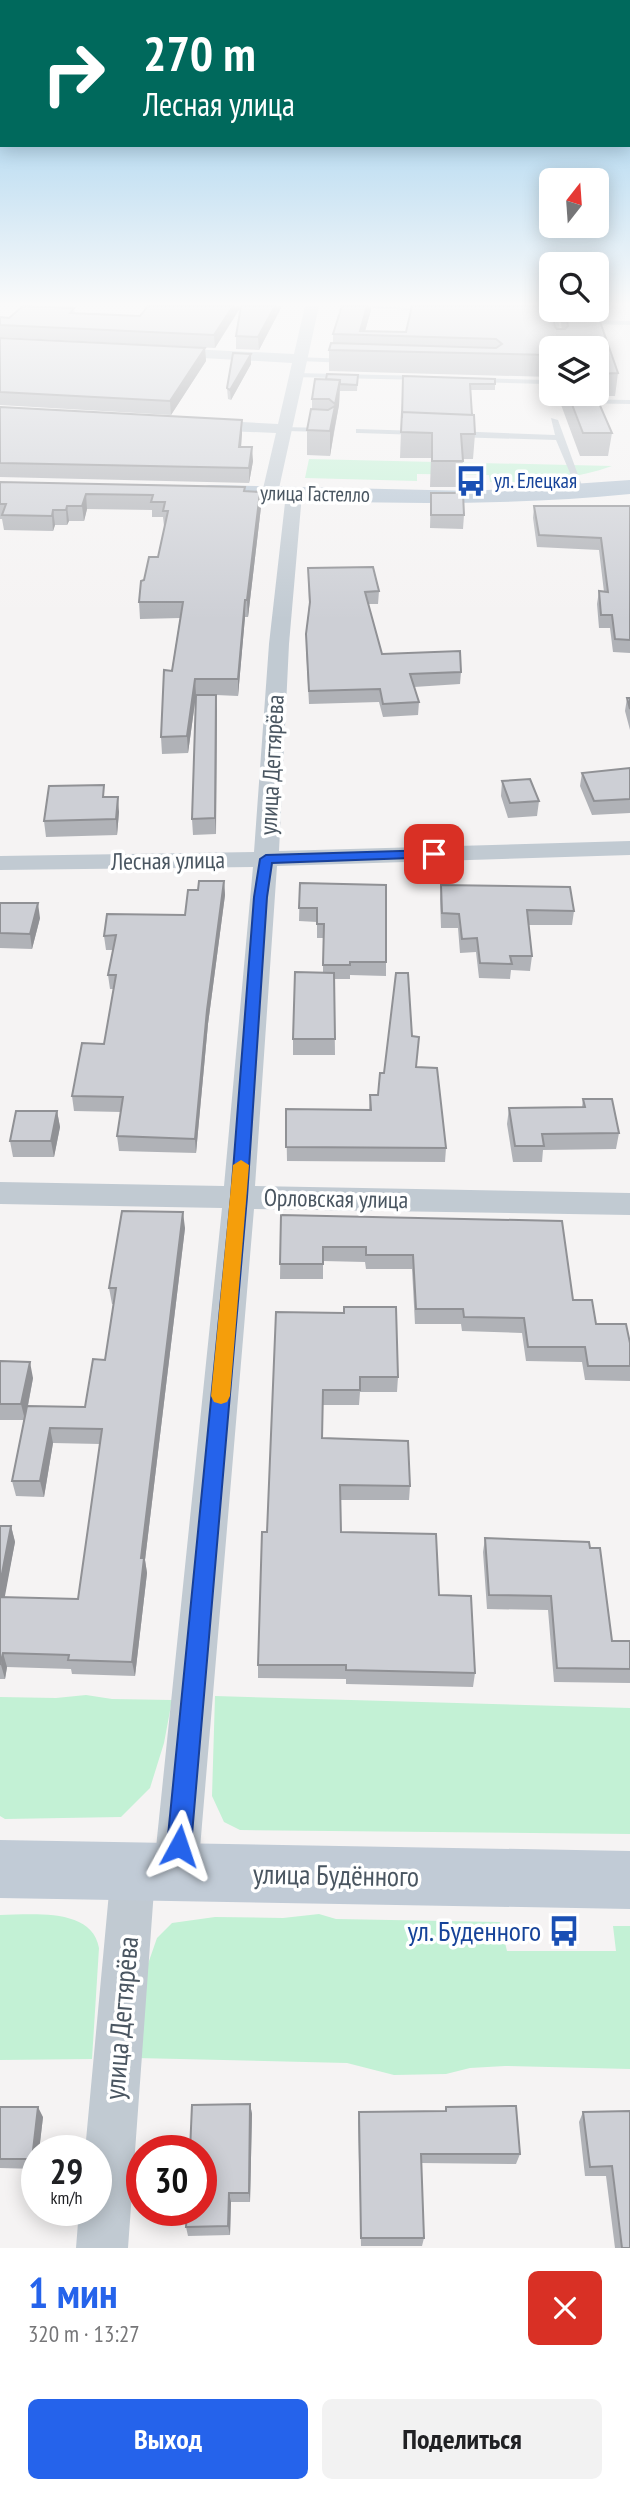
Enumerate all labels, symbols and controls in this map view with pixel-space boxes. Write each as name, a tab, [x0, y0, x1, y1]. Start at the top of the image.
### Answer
text: 270 m	[143, 21, 256, 85]
icon: right	[28, 28, 119, 119]
text: Лесная улица	[143, 83, 295, 125]
north arrow	[539, 168, 609, 238]
map controls	[539, 168, 609, 406]
button: search	[539, 252, 609, 322]
button: layers	[539, 336, 609, 406]
bus stop icon: ул. Елецкая	[454, 464, 488, 498]
place label: ул. Елецкая	[494, 467, 577, 494]
street label: улица Гастелло	[260, 479, 370, 508]
street label: улица Дегтярёва	[252, 694, 291, 836]
pin	[404, 824, 464, 884]
icon: arrive	[415, 835, 453, 873]
street label: Лесная улица	[110, 844, 225, 877]
street label: Орловская улица	[264, 1182, 408, 1215]
position arrow	[142, 1809, 216, 1883]
street label: улица Будённого	[253, 1855, 419, 1894]
place label: ул. Буденного	[407, 1912, 541, 1949]
bus stop icon: ул. Буденного	[547, 1914, 581, 1948]
street label: улица Дегтярёва	[95, 1935, 146, 2101]
speed limit sign: 30	[126, 2135, 217, 2226]
text: 29	[50, 2148, 83, 2194]
text: km/h	[51, 2186, 82, 2209]
text: 1 мин	[28, 2265, 118, 2320]
button: close	[528, 2271, 602, 2345]
text: 320 m · 13:27	[28, 2319, 140, 2348]
button: Выход	[28, 2399, 308, 2479]
button: Поделиться	[322, 2399, 602, 2479]

